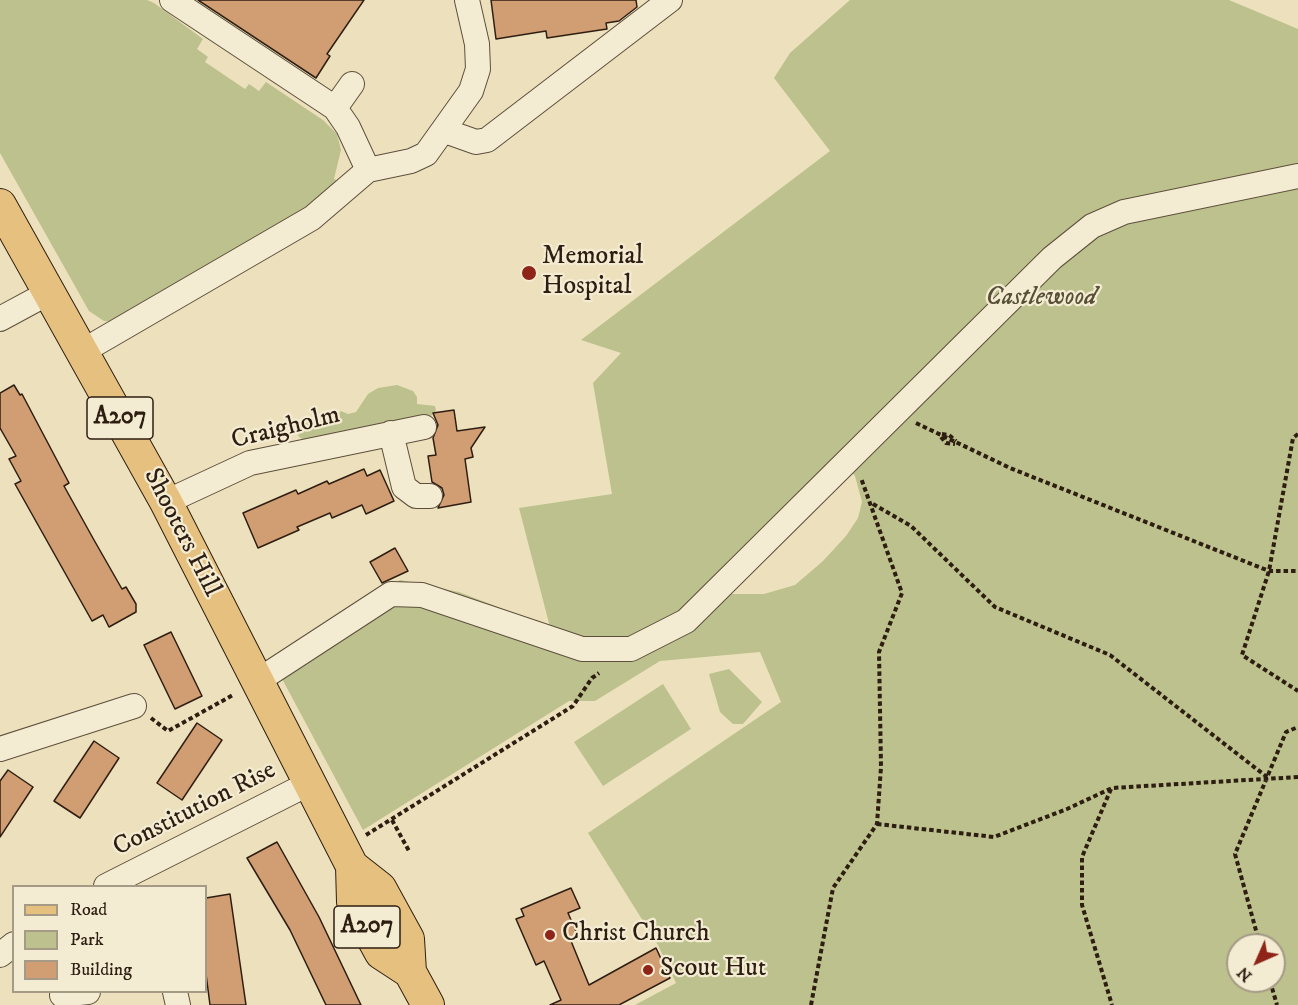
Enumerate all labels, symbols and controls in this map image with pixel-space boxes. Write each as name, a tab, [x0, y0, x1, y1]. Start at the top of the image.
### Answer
place label: Memorial Hospital	[542, 242, 643, 304]
marker: Memorial Hospital	[520, 264, 538, 282]
park label: Castlewood	[985, 283, 1097, 315]
road number: A207	[87, 397, 153, 439]
street label: Craigholm	[229, 400, 343, 458]
street label: Shooters Hill	[135, 464, 227, 602]
street label: Constitution Rise	[108, 756, 282, 864]
legend	[12, 885, 207, 993]
text: Road	[70, 899, 107, 921]
road number: A207	[334, 906, 400, 948]
place label: Christ Church	[562, 919, 710, 951]
marker: Christ Church	[543, 928, 557, 942]
text: Park	[70, 929, 104, 951]
north arrow	[1226, 933, 1286, 993]
place label: Scout Hut	[660, 954, 766, 986]
text: Building	[70, 959, 132, 981]
marker: Scout Hut	[641, 963, 655, 977]
text: N	[1233, 963, 1256, 986]

